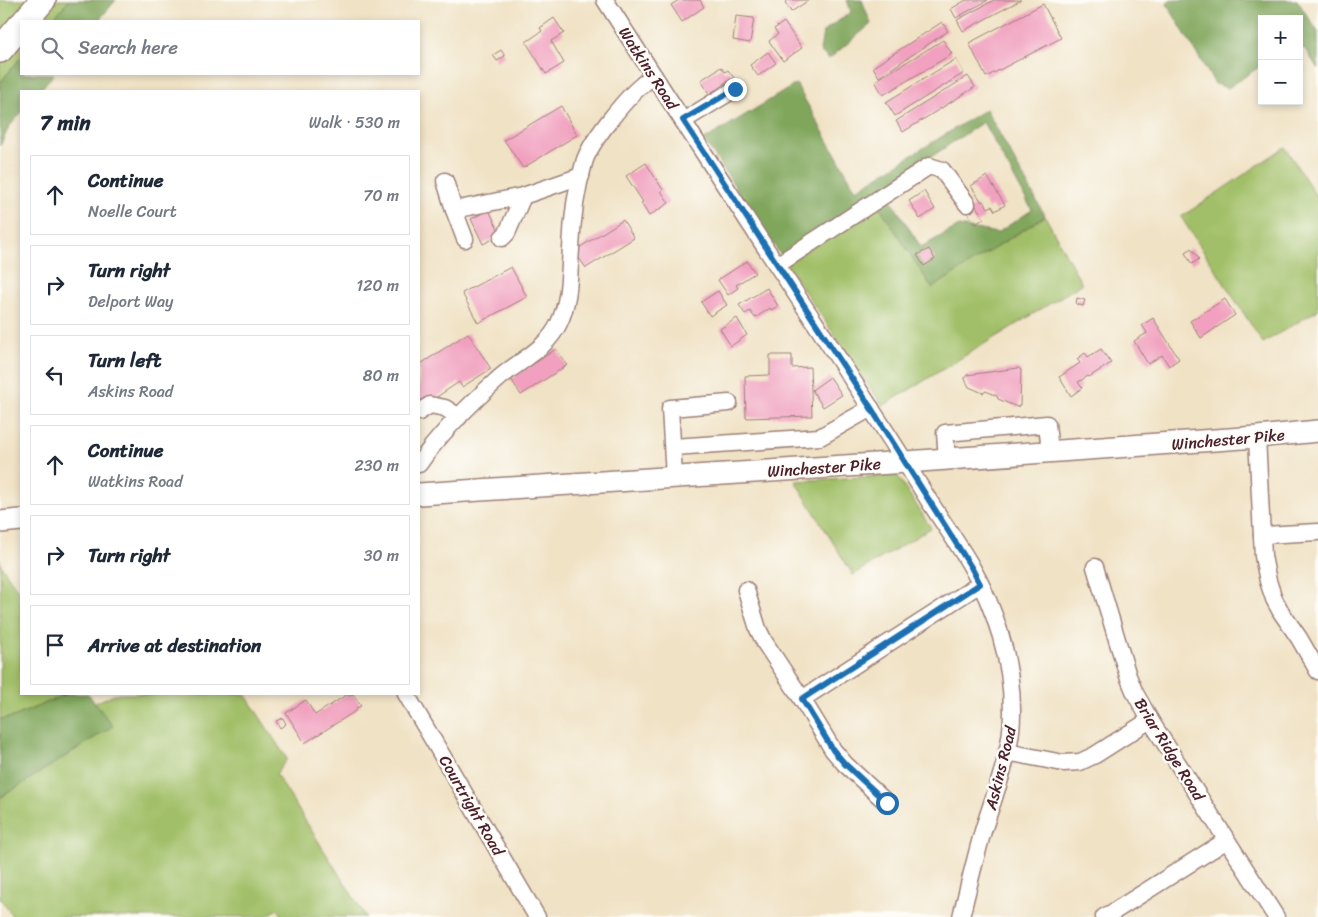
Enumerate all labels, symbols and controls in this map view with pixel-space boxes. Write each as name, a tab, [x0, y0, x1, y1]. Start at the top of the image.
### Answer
map controls	[1258, 15, 1303, 105]
button: +	[1258, 15, 1303, 60]
search box	[20, 20, 420, 75]
street label: Watkins Road	[611, 21, 687, 117]
text: Search here	[78, 31, 178, 64]
icon: search	[38, 34, 66, 62]
button: −	[1258, 60, 1303, 105]
route end	[724, 78, 747, 101]
text: 7 min	[40, 104, 91, 142]
text: Walk · 530 m	[309, 108, 400, 137]
text: Continue	[88, 164, 164, 197]
icon: ahead	[41, 181, 69, 209]
text: 70 m	[363, 181, 399, 210]
text: Noelle Court	[88, 197, 177, 226]
text: Turn right	[88, 254, 170, 287]
icon: right	[41, 271, 69, 299]
text: 120 m	[356, 271, 399, 300]
text: Delport Way	[88, 287, 173, 316]
text: Turn left	[88, 344, 161, 377]
icon: left	[41, 361, 69, 389]
text: 80 m	[363, 361, 399, 390]
text: Askins Road	[88, 377, 173, 406]
street label: Winchester Pike	[1170, 420, 1286, 459]
text: Continue	[88, 434, 164, 467]
street label: Winchester Pike	[766, 449, 882, 486]
icon: ahead	[41, 451, 69, 479]
text: 230 m	[354, 451, 399, 480]
text: Watkins Road	[88, 467, 183, 496]
text: Turn right	[88, 539, 170, 572]
icon: right	[41, 541, 69, 569]
text: 30 m	[364, 541, 399, 570]
text: Arrive at destination	[88, 629, 261, 662]
icon: arrive	[41, 631, 69, 659]
street label: Briar Ridge Road	[1126, 692, 1214, 808]
street label: Askins Road	[976, 722, 1025, 814]
street label: Courtright Road	[431, 749, 513, 863]
route start	[876, 792, 899, 815]

